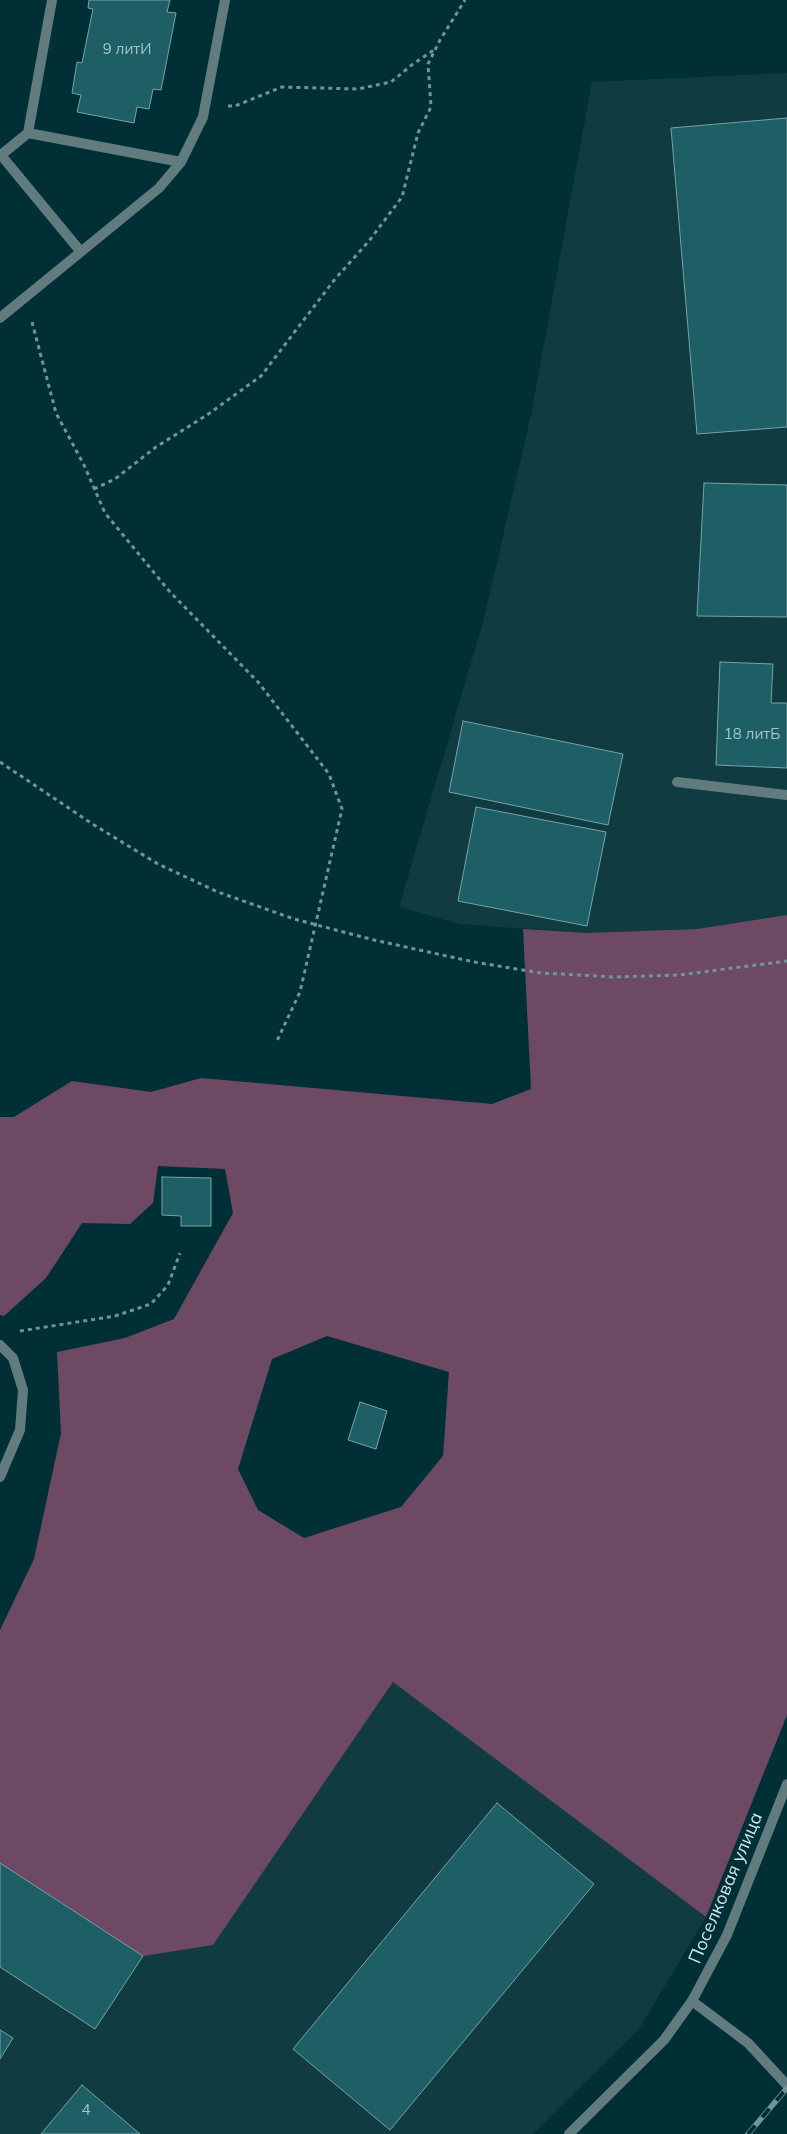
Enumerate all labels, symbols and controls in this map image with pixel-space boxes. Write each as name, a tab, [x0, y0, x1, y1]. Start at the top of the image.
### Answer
house number: 9 литИ	[103, 40, 151, 58]
house number: 18 литБ	[724, 725, 780, 743]
street label: Поселковая улица	[684, 1809, 768, 1967]
house number: 4	[82, 2101, 90, 2119]

